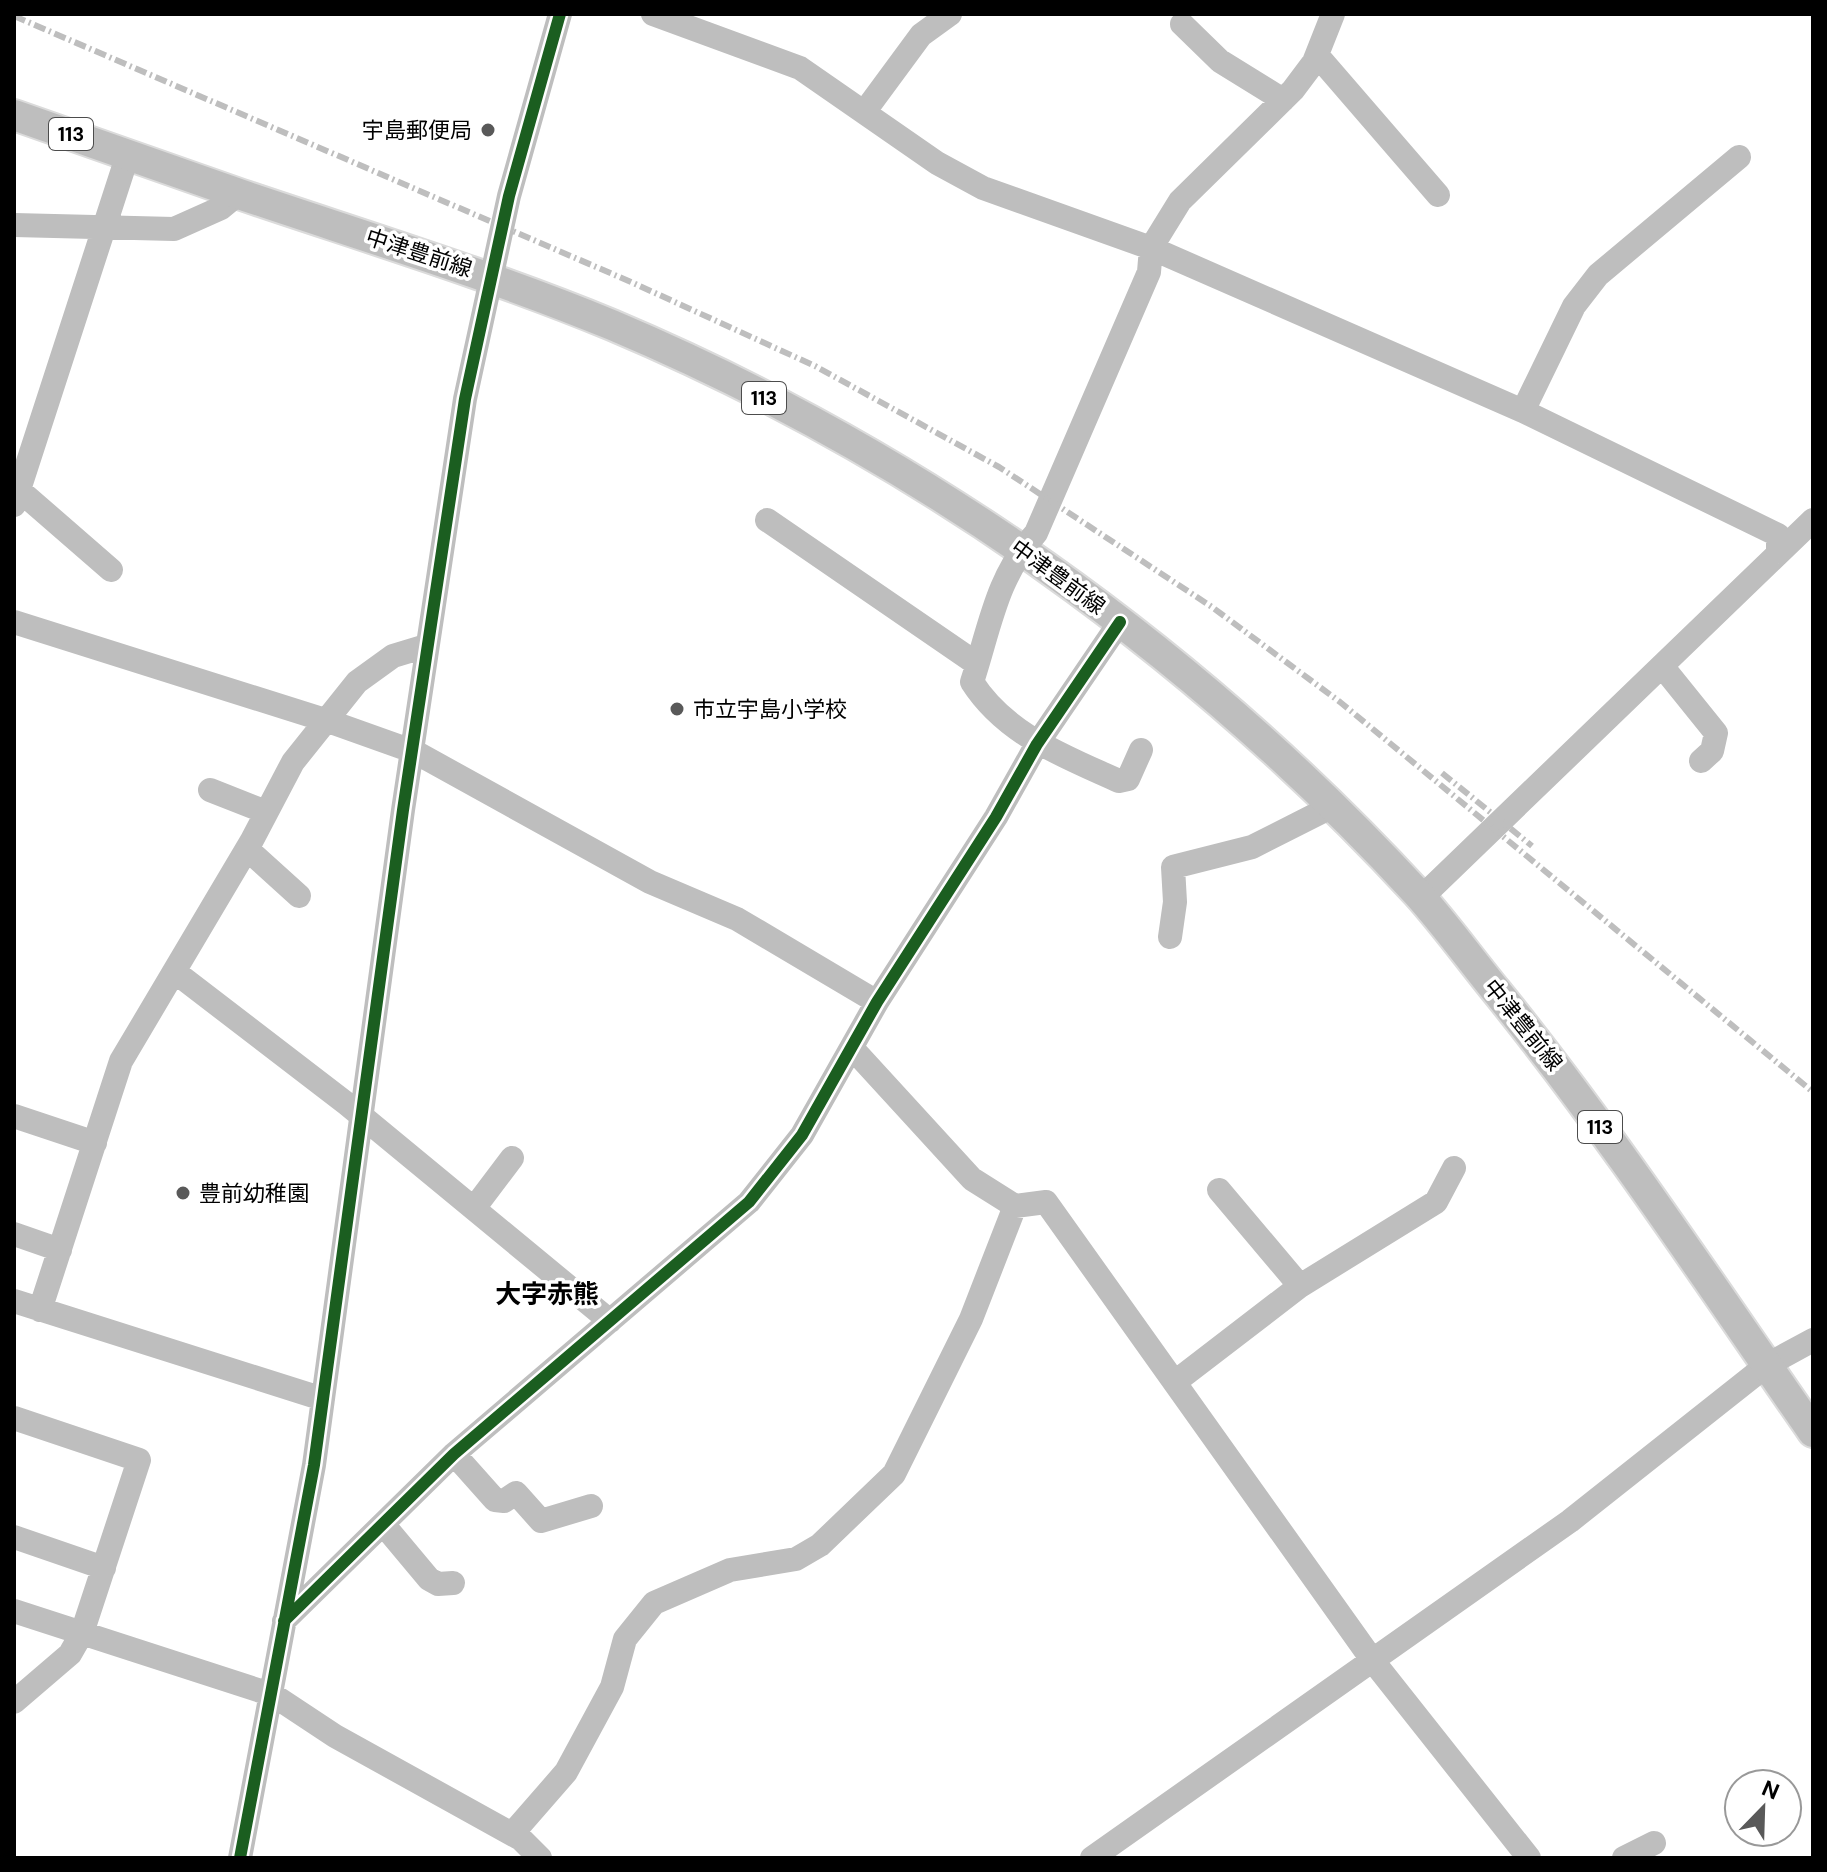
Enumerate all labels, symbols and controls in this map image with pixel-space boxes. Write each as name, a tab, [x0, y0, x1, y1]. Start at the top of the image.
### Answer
place label: 宇島郵便局	[362, 116, 472, 145]
road number: 113	[49, 118, 93, 150]
marker: 宇島郵便局	[479, 121, 497, 139]
street label: 中津豊前線	[362, 222, 476, 284]
road number: 113	[742, 382, 786, 414]
street label: 中津豊前線	[1005, 533, 1111, 621]
place label: 市立宇島小学校	[693, 695, 847, 724]
marker: 市立宇島小学校	[668, 700, 686, 718]
street label: 中津豊前線	[1477, 973, 1569, 1077]
road number: 113	[1578, 1111, 1622, 1143]
place label: 豊前幼稚園	[199, 1179, 309, 1208]
marker: 豊前幼稚園	[174, 1184, 192, 1202]
district label: 大字赤熊	[495, 1277, 599, 1311]
north arrow	[1723, 1768, 1803, 1848]
text: N	[1758, 1774, 1784, 1807]

